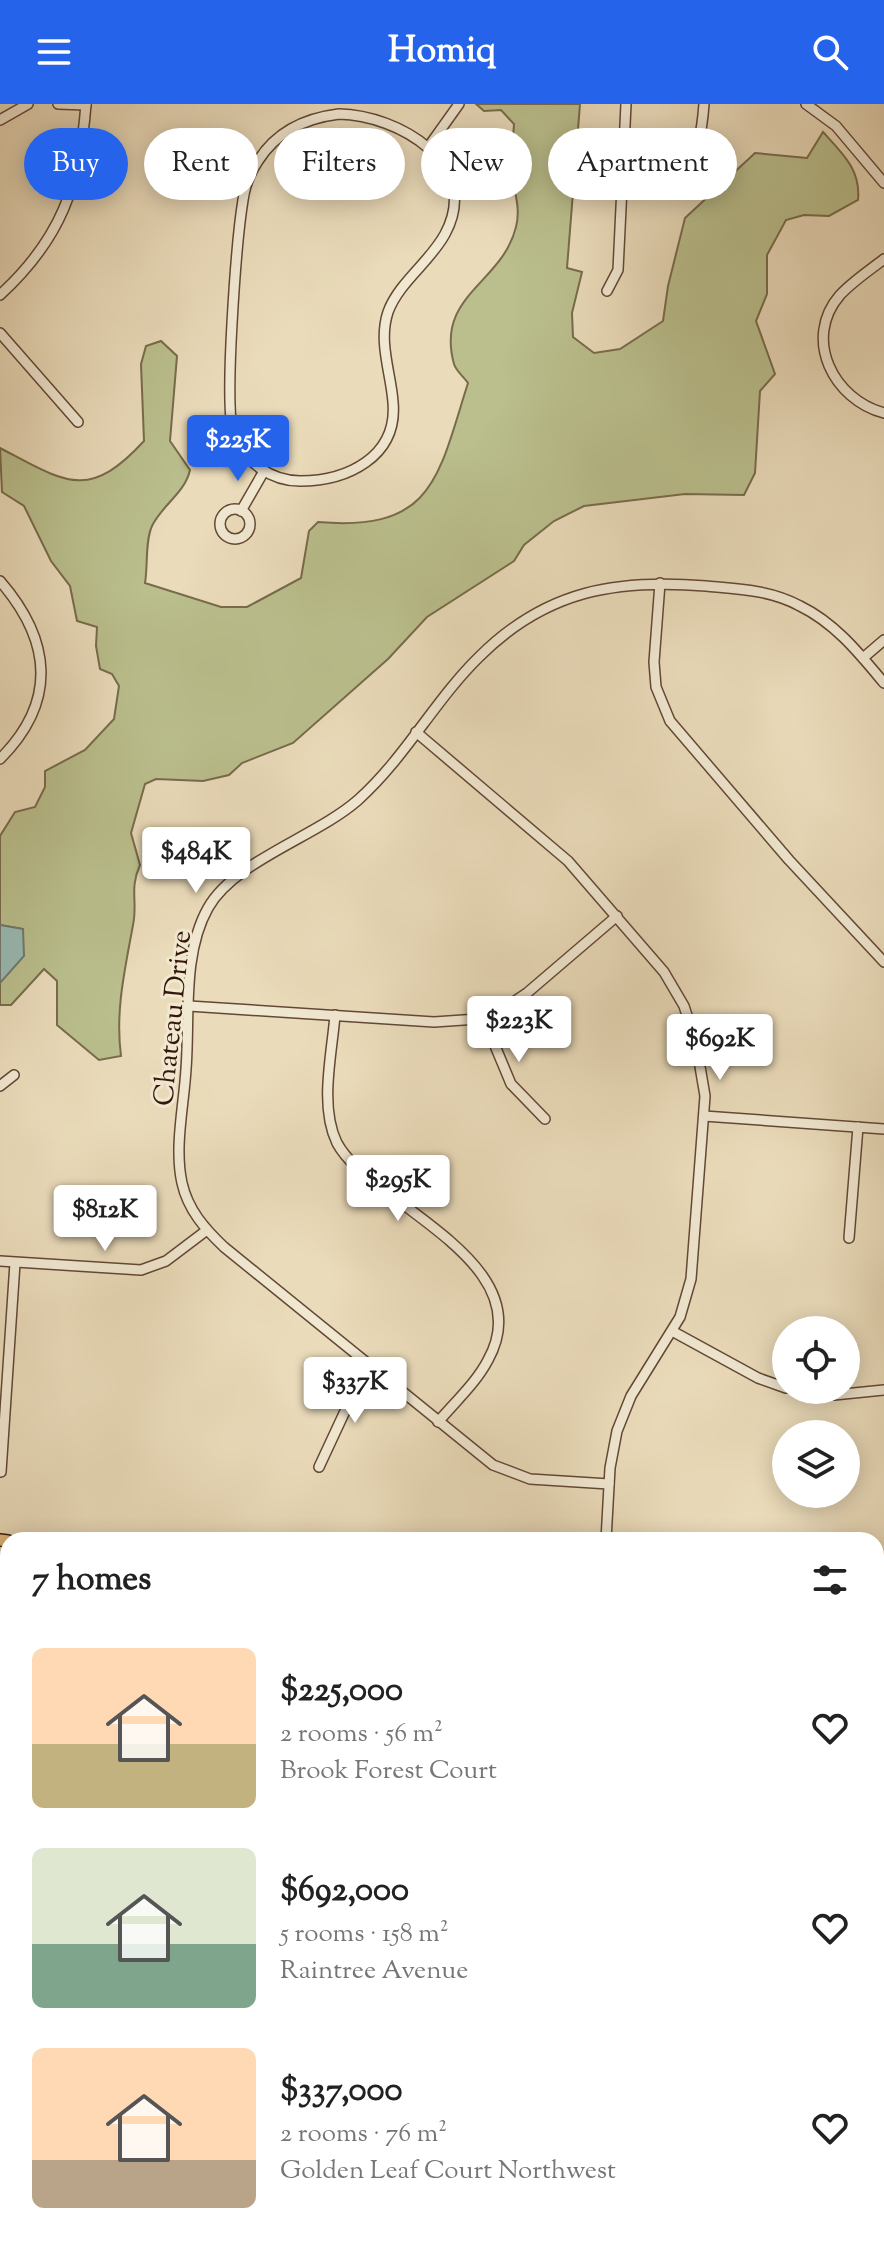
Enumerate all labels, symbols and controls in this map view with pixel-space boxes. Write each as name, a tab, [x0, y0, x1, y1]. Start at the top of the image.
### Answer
text: Homiq	[388, 26, 496, 78]
icon: menu	[32, 30, 76, 74]
icon: search	[808, 30, 852, 74]
chip: Buy	[24, 128, 128, 200]
chip: Rent	[144, 128, 258, 200]
chip: Filters	[274, 128, 405, 200]
chip: New	[421, 128, 532, 200]
chip: Apartment	[548, 128, 737, 200]
pin: $225K	[182, 415, 294, 483]
text: $225K	[205, 422, 271, 459]
pin: $484K	[140, 827, 252, 895]
text: $484K	[160, 834, 232, 871]
street label: Chateau Drive	[145, 929, 203, 1108]
pin: $223K	[463, 996, 575, 1064]
text: $223K	[485, 1003, 553, 1040]
pin: $692K	[664, 1014, 776, 1082]
text: $692K	[685, 1021, 755, 1058]
pin: $295K	[342, 1155, 454, 1223]
text: $295K	[365, 1162, 431, 1199]
pin: $812K	[49, 1185, 161, 1253]
text: $812K	[72, 1192, 138, 1229]
map controls	[772, 1316, 860, 1508]
button: locate	[772, 1316, 860, 1404]
pin: $337K	[299, 1357, 411, 1425]
text: $337K	[322, 1364, 388, 1401]
button: layers	[772, 1420, 860, 1508]
text: 7 homes	[32, 1556, 151, 1605]
icon: filters	[808, 1558, 852, 1602]
text: $225,000	[280, 1667, 403, 1716]
icon: home	[96, 1680, 192, 1776]
icon: heart	[808, 1706, 852, 1750]
text: 2 rooms · 56 m²	[280, 1716, 443, 1753]
text: Brook Forest Court	[280, 1753, 497, 1790]
text: $692,000	[280, 1867, 409, 1916]
icon: home	[96, 1880, 192, 1976]
icon: heart	[808, 1906, 852, 1950]
text: 5 rooms · 158 m²	[280, 1916, 449, 1953]
text: Raintree Avenue	[280, 1953, 468, 1990]
text: $337,000	[280, 2067, 403, 2116]
icon: home	[96, 2080, 192, 2176]
icon: heart	[808, 2106, 852, 2150]
text: 2 rooms · 76 m²	[280, 2116, 447, 2153]
text: Golden Leaf Court Northwest	[280, 2153, 616, 2190]

